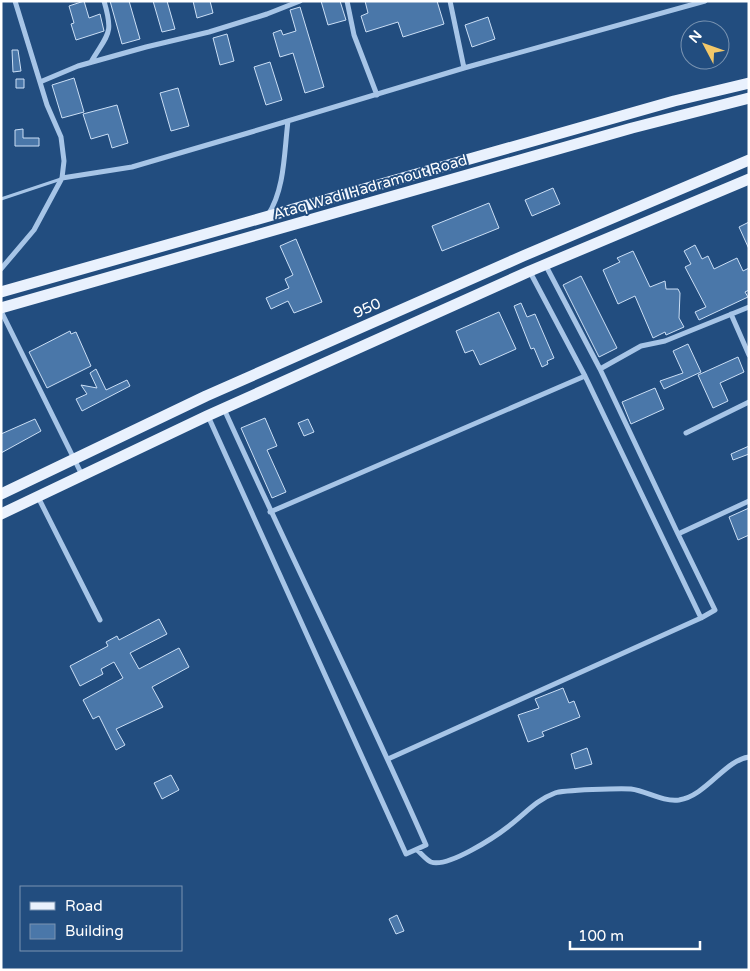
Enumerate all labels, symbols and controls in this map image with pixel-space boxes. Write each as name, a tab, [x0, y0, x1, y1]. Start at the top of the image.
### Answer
north arrow	[680, 20, 730, 70]
text: N	[685, 27, 706, 47]
street label: Ataq Wadi Hadramout Road	[271, 151, 469, 223]
street label: 950	[350, 294, 384, 322]
legend	[20, 886, 182, 951]
text: Road	[65, 897, 103, 915]
scale bar	[570, 918, 700, 950]
text: Building	[65, 922, 124, 940]
text: 100 m	[578, 927, 624, 945]

